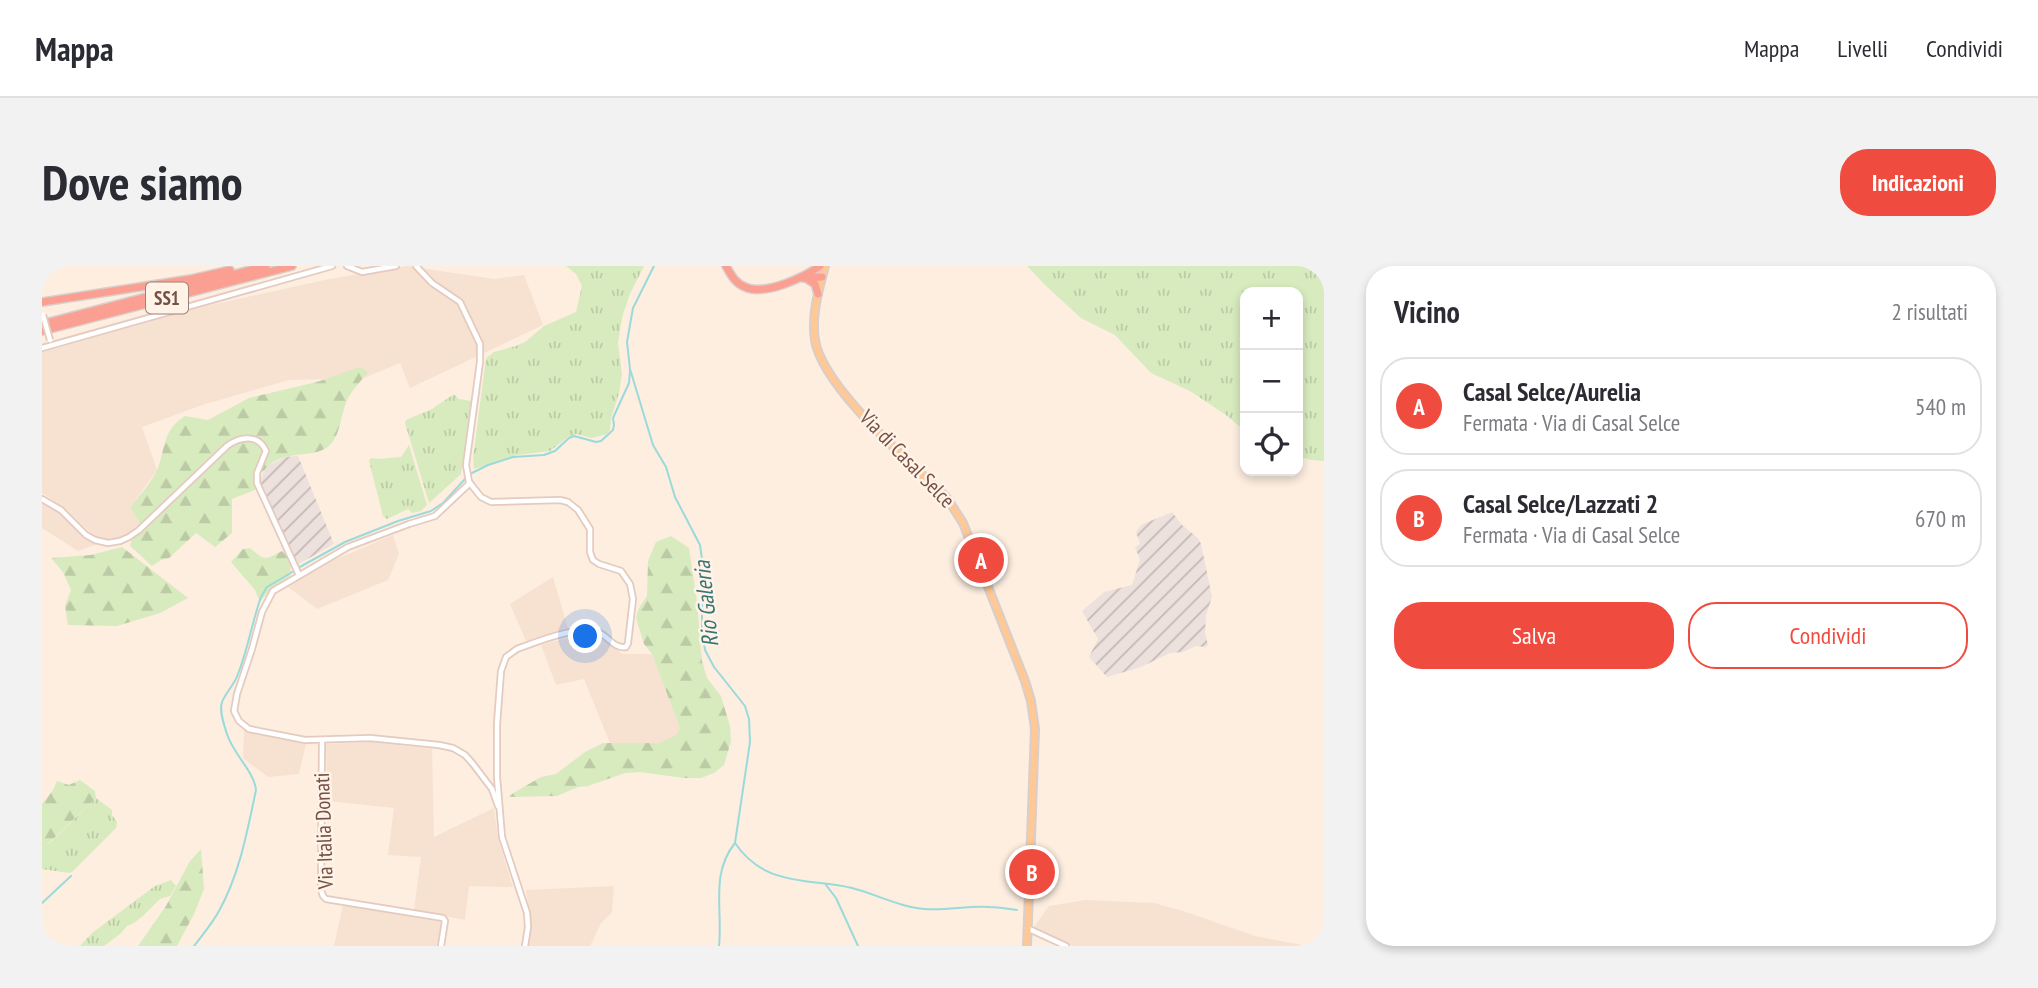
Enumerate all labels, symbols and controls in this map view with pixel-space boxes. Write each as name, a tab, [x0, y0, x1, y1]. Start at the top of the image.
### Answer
text: Mappa	[35, 27, 114, 70]
text: Mappa	[1744, 33, 1799, 64]
text: Livelli	[1837, 33, 1888, 64]
text: Condividi	[1926, 33, 2003, 64]
button: Indicazioni	[1840, 149, 1996, 216]
text: Dove siamo	[42, 150, 243, 214]
road number: SS1	[146, 282, 188, 314]
map controls	[1240, 287, 1303, 476]
button: +	[1240, 287, 1303, 350]
text: Vicino	[1394, 292, 1460, 331]
text: 2 risultati	[1892, 297, 1968, 326]
button: −	[1240, 350, 1303, 413]
text: Casal Selce/Aurelia	[1463, 375, 1641, 408]
text: A	[1413, 392, 1425, 421]
text: 540 m	[1915, 392, 1966, 421]
street label: Via di Casal Selce	[853, 403, 961, 513]
text: Fermata · Via di Casal Selce	[1463, 408, 1680, 437]
button: locate	[1240, 413, 1303, 476]
text: Casal Selce/Lazzati 2	[1463, 487, 1658, 520]
text: B	[1413, 504, 1425, 533]
text: 670 m	[1915, 504, 1966, 533]
text: Fermata · Via di Casal Selce	[1463, 520, 1680, 549]
pin: A	[958, 534, 1004, 586]
water label: Rio Galeria	[686, 558, 724, 649]
button: Salva	[1394, 602, 1674, 669]
button: Condividi	[1688, 602, 1968, 669]
your location	[568, 619, 602, 653]
street label: Via Italia Donati	[308, 772, 339, 891]
pin: B	[1009, 846, 1055, 898]

